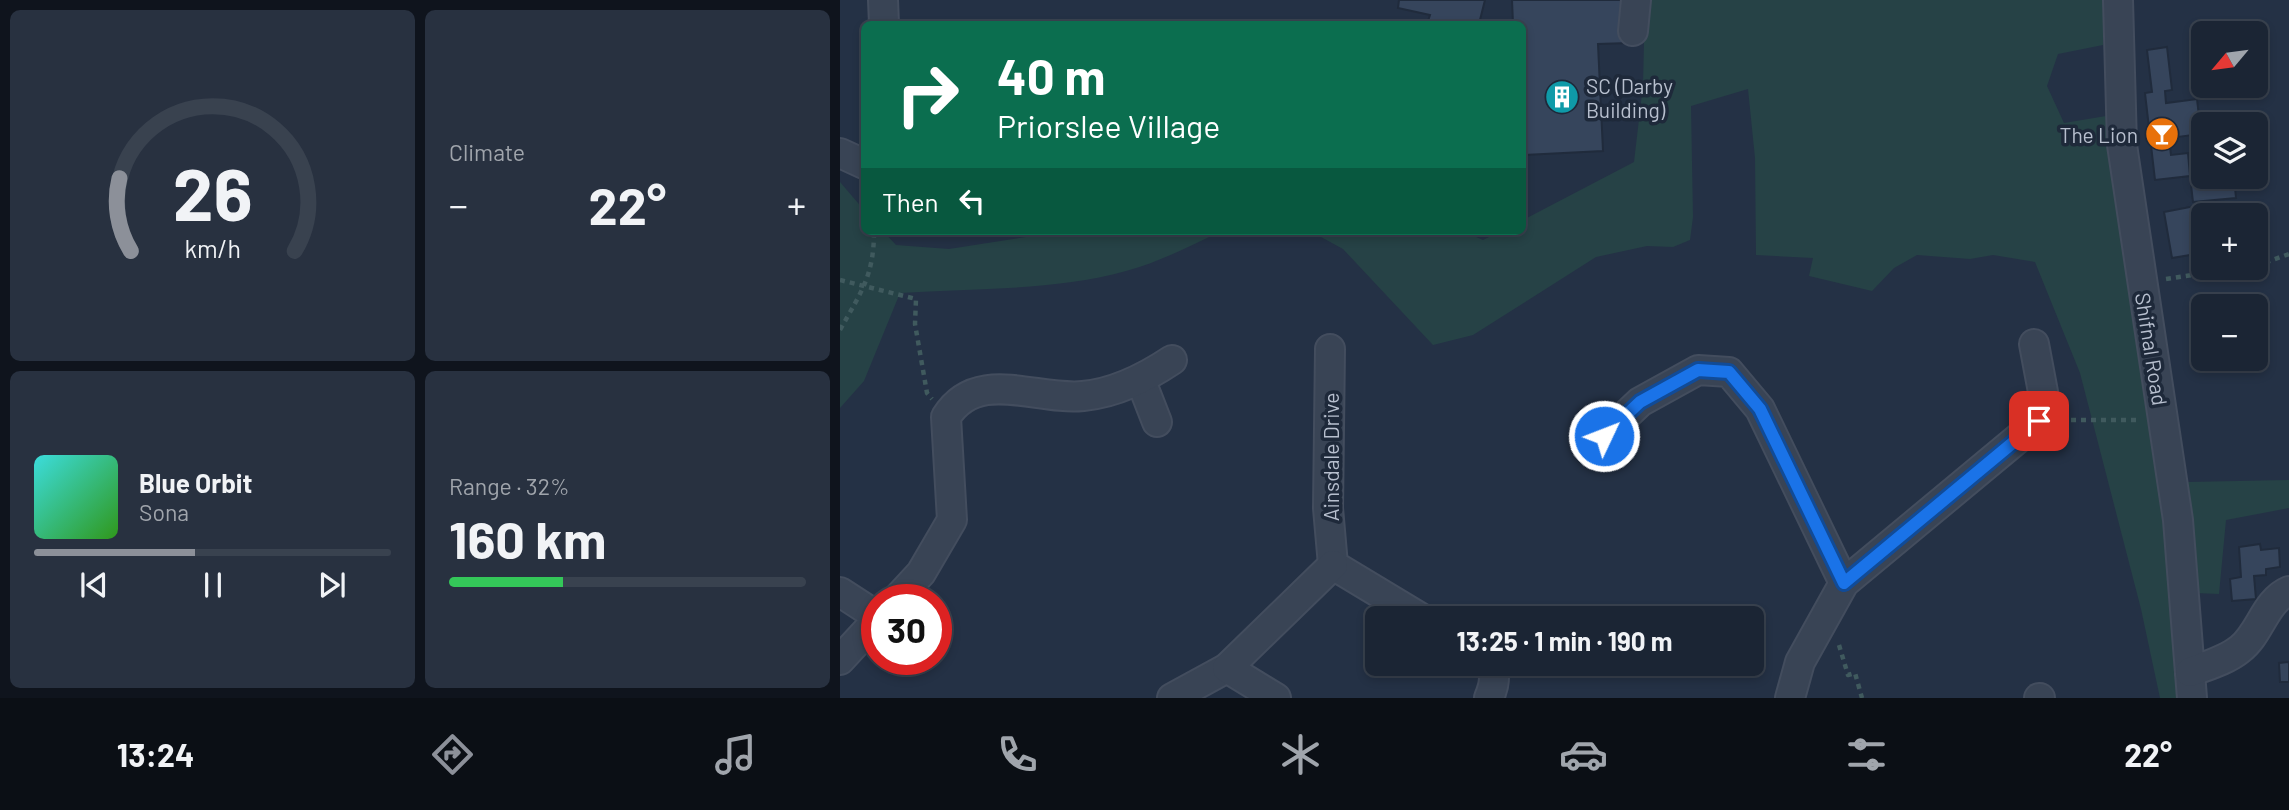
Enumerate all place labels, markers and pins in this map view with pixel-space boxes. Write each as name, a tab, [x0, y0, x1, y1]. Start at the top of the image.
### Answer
place label: SC (Darby Building)	[1586, 73, 1673, 122]
building icon: SC (Darby Building)	[1543, 78, 1581, 116]
bar icon: The Lion	[2143, 115, 2181, 153]
place label: The Lion	[2059, 122, 2138, 147]
pin	[2009, 391, 2069, 451]

